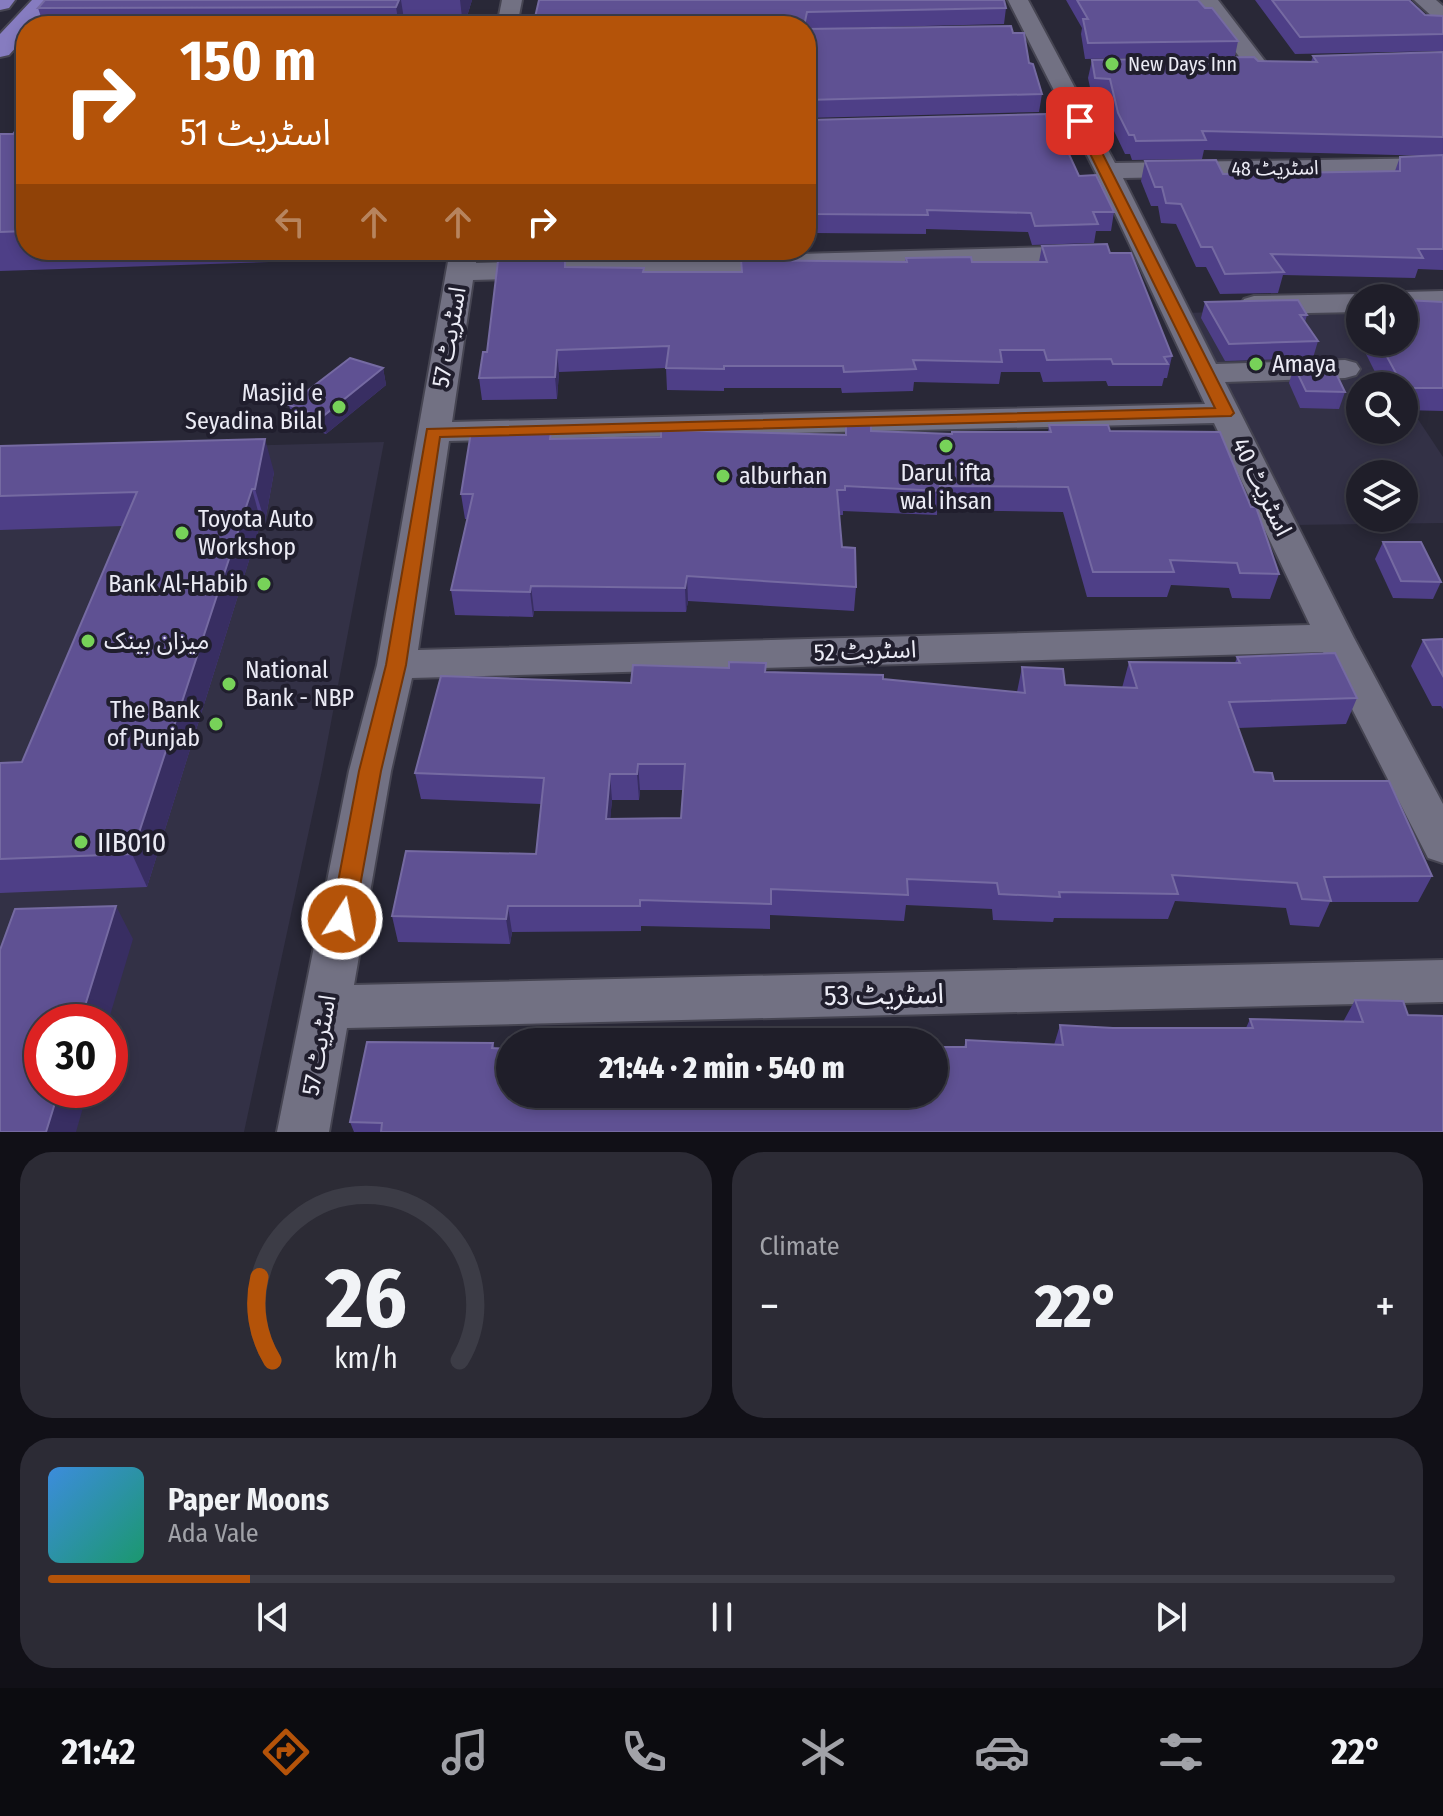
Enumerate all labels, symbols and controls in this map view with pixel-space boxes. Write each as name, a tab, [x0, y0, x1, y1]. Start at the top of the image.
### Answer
text: 150 m	[180, 28, 316, 95]
icon: right	[48, 48, 152, 152]
place label: New Days Inn	[1128, 52, 1237, 76]
marker: New Days Inn	[1103, 55, 1121, 73]
pin	[1046, 87, 1114, 155]
icon: arrive	[1058, 99, 1102, 143]
text: اسٹریٹ 51	[180, 111, 331, 155]
street label: اسٹریٹ 48	[1231, 155, 1319, 181]
icon: left	[268, 200, 312, 244]
icon: ahead	[352, 200, 396, 244]
icon: ahead	[436, 200, 480, 244]
icon: right	[520, 200, 564, 244]
map controls	[1346, 284, 1418, 532]
button: sound	[1346, 284, 1418, 356]
street label: اسٹریٹ 57	[426, 285, 472, 389]
place label: Amaya	[1272, 350, 1337, 378]
marker: Amaya	[1247, 355, 1265, 373]
button: search	[1346, 372, 1418, 444]
place label: Masjid e Seyadina Bilal	[185, 379, 323, 435]
marker: Masjid e Seyadina Bilal	[330, 398, 348, 416]
street label: اسٹریٹ 40	[1226, 433, 1298, 541]
marker: Darul ifta wal ihsan	[937, 437, 955, 455]
place label: Darul ifta wal ihsan	[900, 459, 992, 515]
button: layers	[1346, 460, 1418, 532]
place label: alburhan	[739, 462, 828, 490]
marker: alburhan	[714, 467, 732, 485]
place label: Toyota Auto Workshop	[198, 505, 314, 561]
marker: Toyota Auto Workshop	[173, 524, 191, 542]
place label: Bank Al-Habib	[108, 570, 248, 598]
marker: Bank Al-Habib	[255, 575, 273, 593]
place label: میزان بینک	[104, 627, 209, 655]
marker: میزان بینک	[79, 632, 97, 650]
street label: اسٹریٹ 52	[813, 635, 917, 667]
place label: National Bank - NBP	[245, 656, 354, 712]
marker: National Bank - NBP	[220, 675, 238, 693]
place label: The Bank of Punjab	[107, 696, 201, 752]
marker: The Bank of Punjab	[207, 715, 225, 733]
place label: IIB010	[97, 826, 166, 859]
marker: IIB010	[72, 833, 90, 851]
position arrow	[300, 877, 384, 961]
street label: اسٹریٹ 53	[824, 977, 944, 1012]
street label: اسٹریٹ 57	[296, 993, 342, 1097]
speed limit sign: 30	[24, 1004, 128, 1108]
text: 21:44 · 2 min · 540 m	[599, 1050, 845, 1086]
text: Climate	[760, 1231, 840, 1262]
text: 26	[324, 1249, 407, 1349]
text: 22°	[1035, 1271, 1119, 1343]
text: −	[760, 1280, 779, 1333]
text: +	[1375, 1280, 1395, 1333]
text: km/h	[334, 1341, 398, 1376]
text: Paper Moons	[168, 1482, 329, 1518]
text: Ada Vale	[168, 1518, 259, 1549]
icon: previous	[251, 1595, 295, 1639]
icon: pause	[700, 1595, 744, 1639]
icon: next	[1149, 1595, 1193, 1639]
icon: directions	[258, 1724, 314, 1780]
icon: music	[437, 1724, 493, 1780]
icon: phone	[616, 1724, 672, 1780]
icon: climate	[795, 1724, 851, 1780]
icon: car	[974, 1724, 1030, 1780]
icon: filters	[1153, 1724, 1209, 1780]
text: 21:42	[61, 1730, 136, 1774]
text: 22°	[1331, 1730, 1382, 1774]

